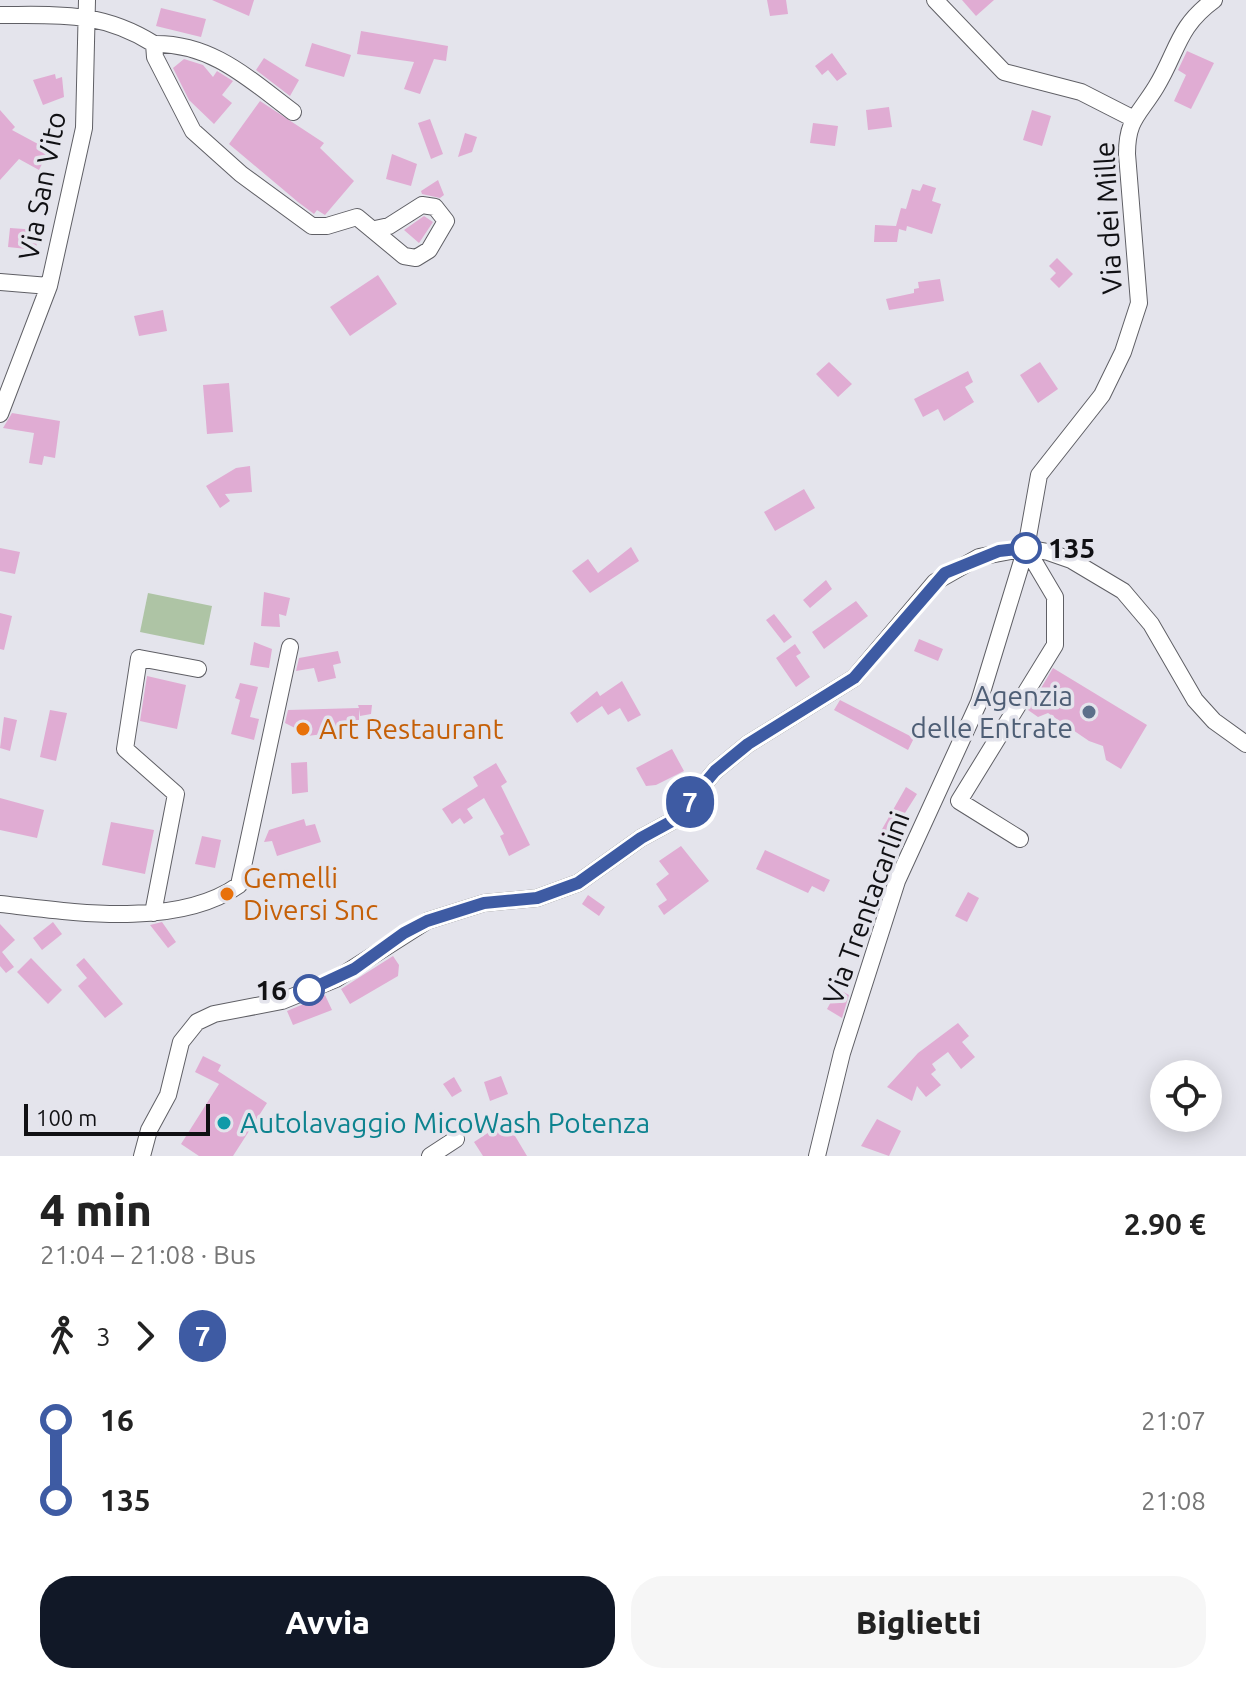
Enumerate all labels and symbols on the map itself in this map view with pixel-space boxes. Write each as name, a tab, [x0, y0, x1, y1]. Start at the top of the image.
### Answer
street label: Via San Vito	[12, 109, 71, 263]
street label: Via dei Mille	[1088, 141, 1127, 295]
place label: 135	[1048, 532, 1095, 563]
marker: 135	[1011, 533, 1041, 563]
place label: Agenzia delle Entrate	[911, 680, 1073, 743]
marker: Agenzia delle Entrate	[1080, 703, 1098, 721]
place label: Art Restaurant	[319, 713, 504, 744]
marker: Art Restaurant	[294, 720, 312, 738]
line badge: 7	[664, 776, 716, 828]
street label: Via Trentacarlini	[816, 807, 915, 1009]
place label: Gemelli Diversi Snc	[243, 862, 378, 925]
marker: Gemelli Diversi Snc	[218, 885, 236, 903]
place label: 16	[255, 974, 287, 1005]
marker: 16	[294, 975, 324, 1005]
scale bar	[24, 1100, 210, 1136]
place label: Autolavaggio MicoWash Potenza	[240, 1107, 650, 1138]
marker: Autolavaggio MicoWash Potenza	[215, 1114, 233, 1132]

